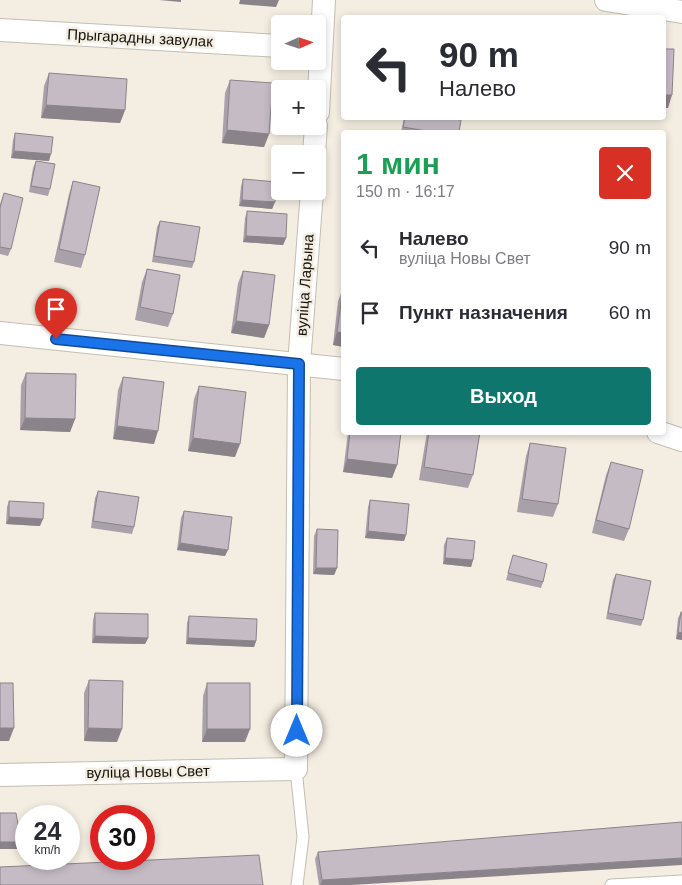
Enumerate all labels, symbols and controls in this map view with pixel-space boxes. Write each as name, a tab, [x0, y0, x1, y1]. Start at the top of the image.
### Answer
north arrow	[271, 15, 326, 70]
map controls	[271, 15, 326, 200]
street label: Прыгарадны завулак	[67, 25, 214, 50]
icon: left	[356, 35, 421, 100]
text: 90 m	[439, 35, 519, 74]
text: Налево	[439, 76, 516, 101]
button: +	[271, 80, 326, 135]
button: −	[271, 145, 326, 200]
text: 1 мин	[356, 147, 440, 180]
button: close	[599, 147, 651, 199]
text: 150 m · 16:17	[356, 183, 455, 200]
text: Налево	[399, 228, 469, 249]
street label: вуліца Ларына	[292, 233, 317, 336]
icon: left	[356, 234, 384, 262]
text: 90 m	[609, 237, 651, 258]
text: вуліца Новы Свет	[399, 250, 531, 267]
pin	[35, 288, 77, 339]
icon: arrive	[42, 295, 70, 323]
icon: arrive	[356, 299, 384, 327]
text: Пункт назначения	[399, 302, 568, 323]
text: 60 m	[609, 302, 651, 323]
button: Выход	[356, 367, 651, 425]
position arrow	[270, 704, 322, 756]
street label: вуліца Новы Свет	[86, 762, 210, 781]
speed limit sign: 30	[90, 805, 155, 870]
text: 24	[34, 817, 61, 845]
text: km/h	[34, 843, 61, 857]

